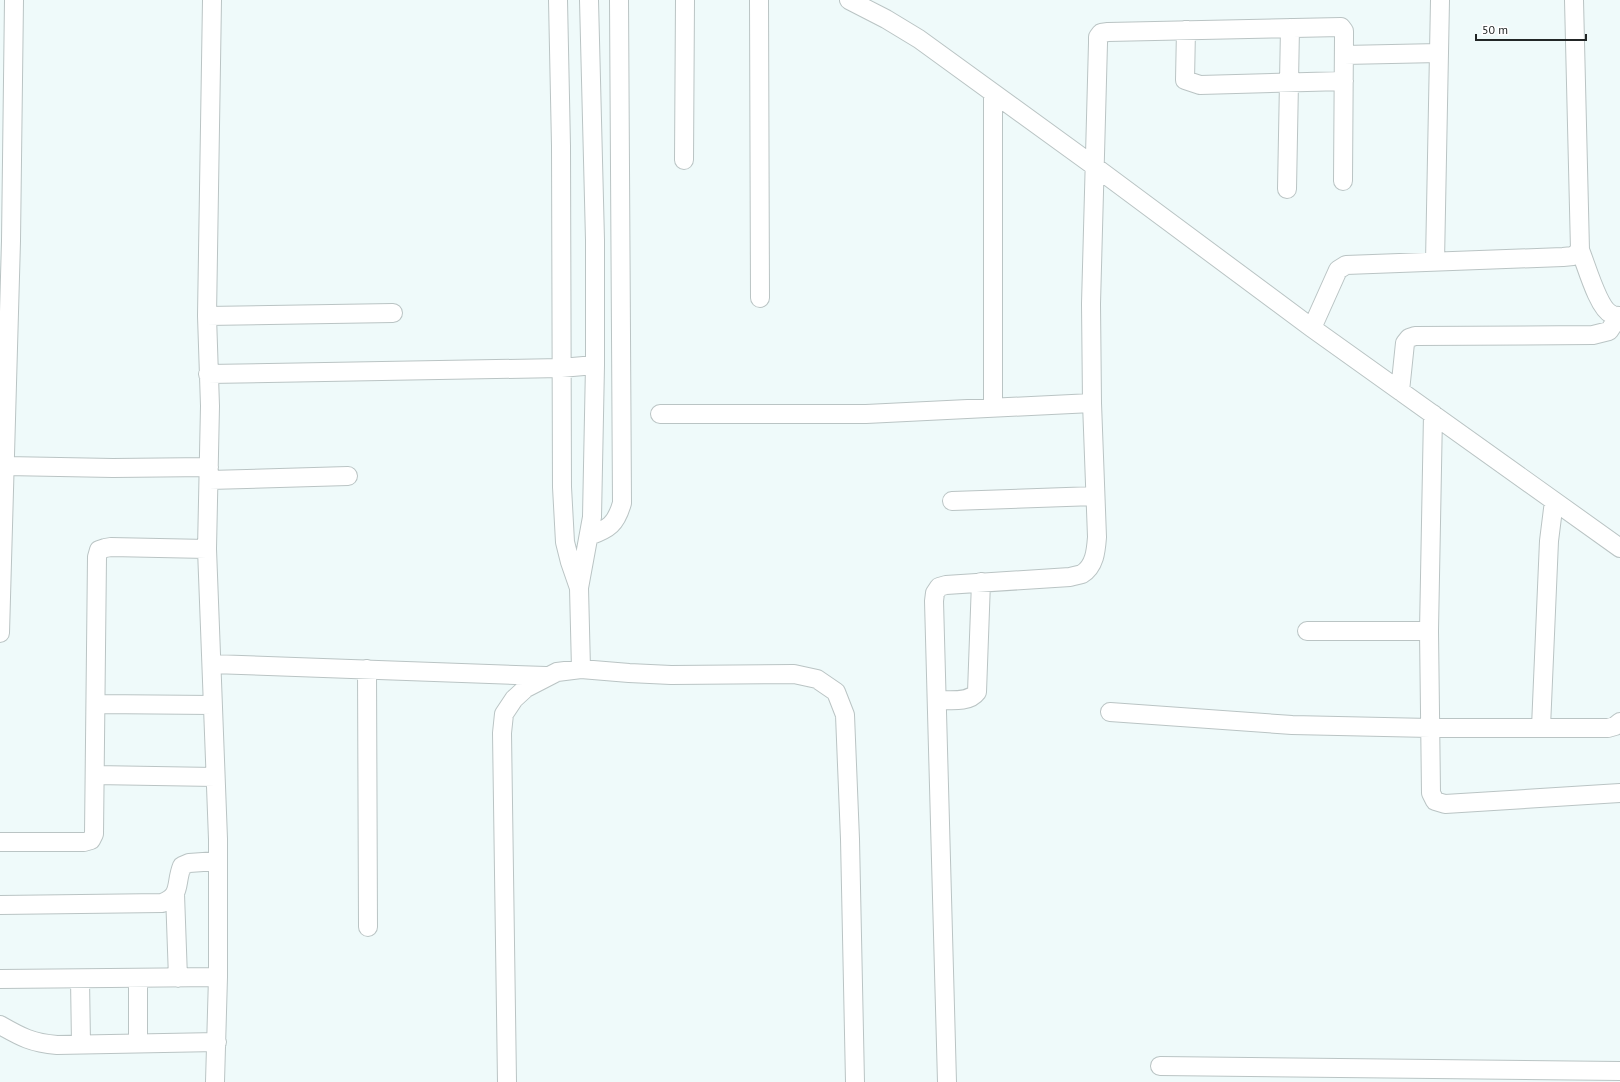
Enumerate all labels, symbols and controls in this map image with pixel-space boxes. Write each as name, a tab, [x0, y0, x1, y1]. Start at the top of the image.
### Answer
scale bar	[1476, 16, 1586, 42]
text: 50 m	[1482, 22, 1508, 37]

